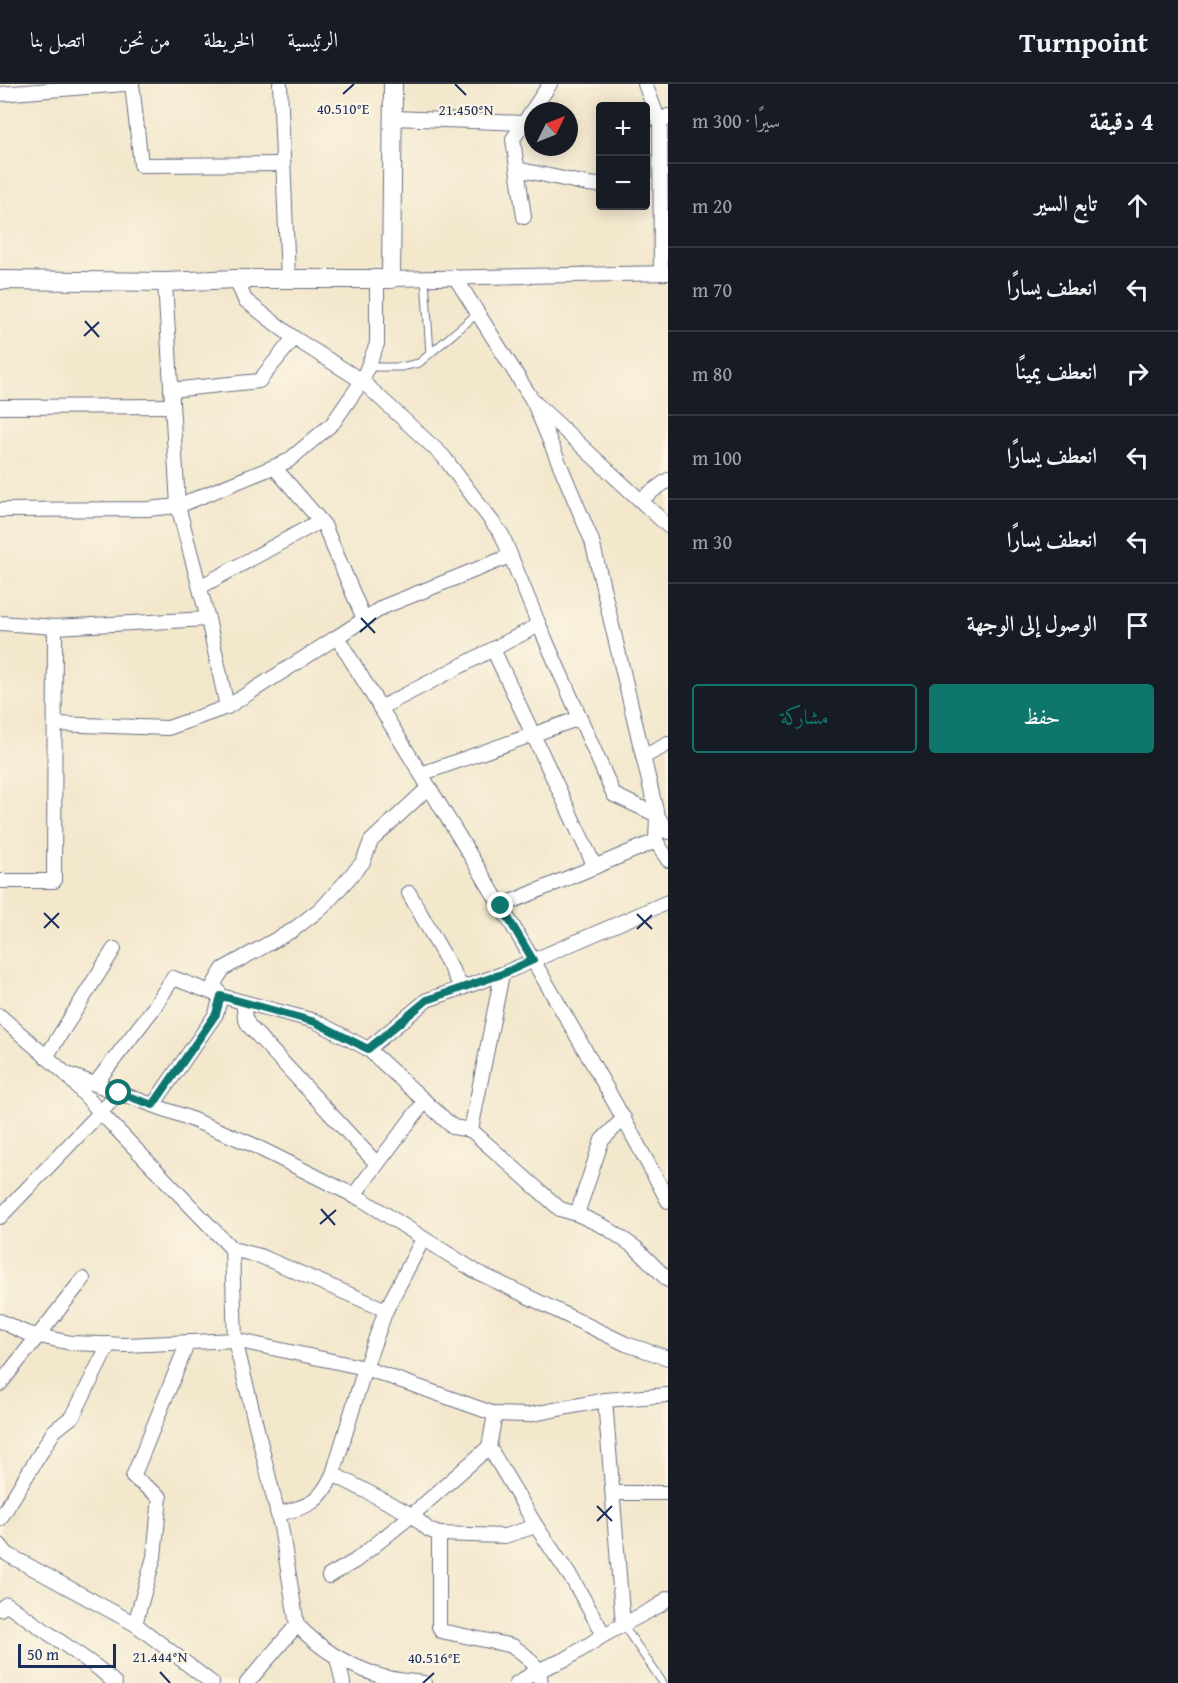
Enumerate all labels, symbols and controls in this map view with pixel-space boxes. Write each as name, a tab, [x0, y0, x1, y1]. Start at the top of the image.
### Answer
text: Turnpoint	[1019, 21, 1148, 62]
text: اتصل بنا	[30, 24, 85, 55]
text: من نحن	[118, 24, 171, 55]
text: الخريطة	[204, 24, 255, 55]
text: الرئيسية	[288, 24, 338, 55]
text: 40.510°E	[317, 98, 370, 119]
text: 21.450°N	[439, 99, 494, 120]
text: 4 دقيقة	[1089, 101, 1154, 140]
north arrow	[524, 102, 578, 156]
map controls	[596, 102, 650, 210]
button: +	[596, 102, 650, 156]
text: سيرًا · 300 m	[692, 106, 780, 135]
button: −	[596, 156, 650, 210]
text: تابع السير	[1035, 187, 1097, 219]
icon: ahead	[1121, 189, 1154, 222]
text: 20 m	[692, 191, 732, 220]
text: انعطف يسارًا	[1007, 271, 1097, 303]
icon: left	[1121, 273, 1154, 306]
text: 70 m	[692, 275, 732, 304]
text: انعطف يمينًا	[1016, 355, 1097, 387]
icon: right	[1121, 357, 1154, 390]
text: 80 m	[692, 359, 732, 388]
text: انعطف يسارًا	[1007, 439, 1097, 471]
icon: left	[1121, 441, 1154, 474]
text: 100 m	[692, 443, 742, 472]
text: انعطف يسارًا	[1007, 523, 1097, 555]
icon: left	[1121, 525, 1154, 558]
text: 30 m	[692, 527, 732, 556]
text: الوصول إلى الوجهة	[967, 607, 1097, 639]
icon: arrive	[1121, 609, 1154, 642]
button: مشاركة	[692, 684, 917, 753]
button: حفظ	[929, 684, 1154, 753]
route end	[487, 892, 513, 918]
route start	[105, 1079, 131, 1105]
scale bar	[18, 1641, 116, 1668]
text: 50 m	[27, 1642, 59, 1666]
text: 21.444°N	[133, 1646, 188, 1667]
text: 40.516°E	[408, 1647, 461, 1668]

